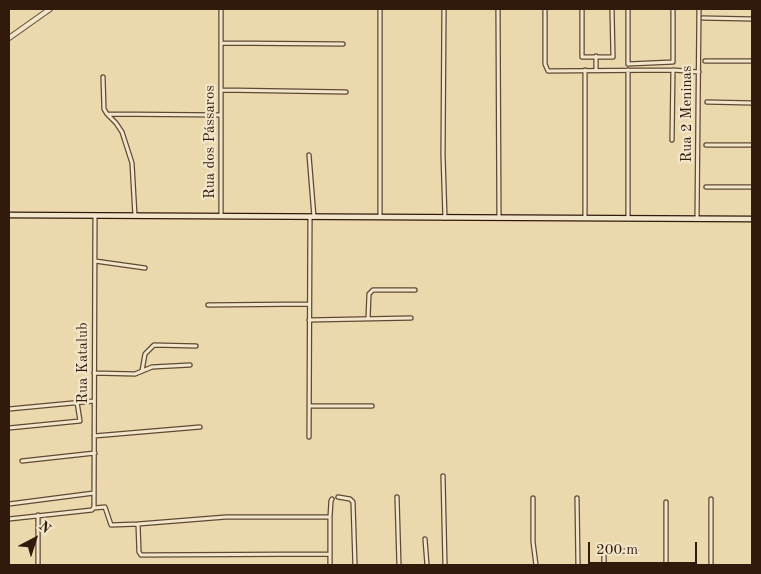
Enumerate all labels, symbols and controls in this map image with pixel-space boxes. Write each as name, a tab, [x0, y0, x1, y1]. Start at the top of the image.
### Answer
street label: Rua 2 Meninas	[678, 66, 696, 162]
street label: Rua dos Pássaros	[201, 85, 219, 199]
street label: Rua Katalub	[74, 322, 92, 404]
north arrow	[10, 514, 60, 564]
text: N	[36, 519, 53, 536]
scale bar	[591, 532, 700, 564]
text: 200 m	[596, 543, 638, 558]

